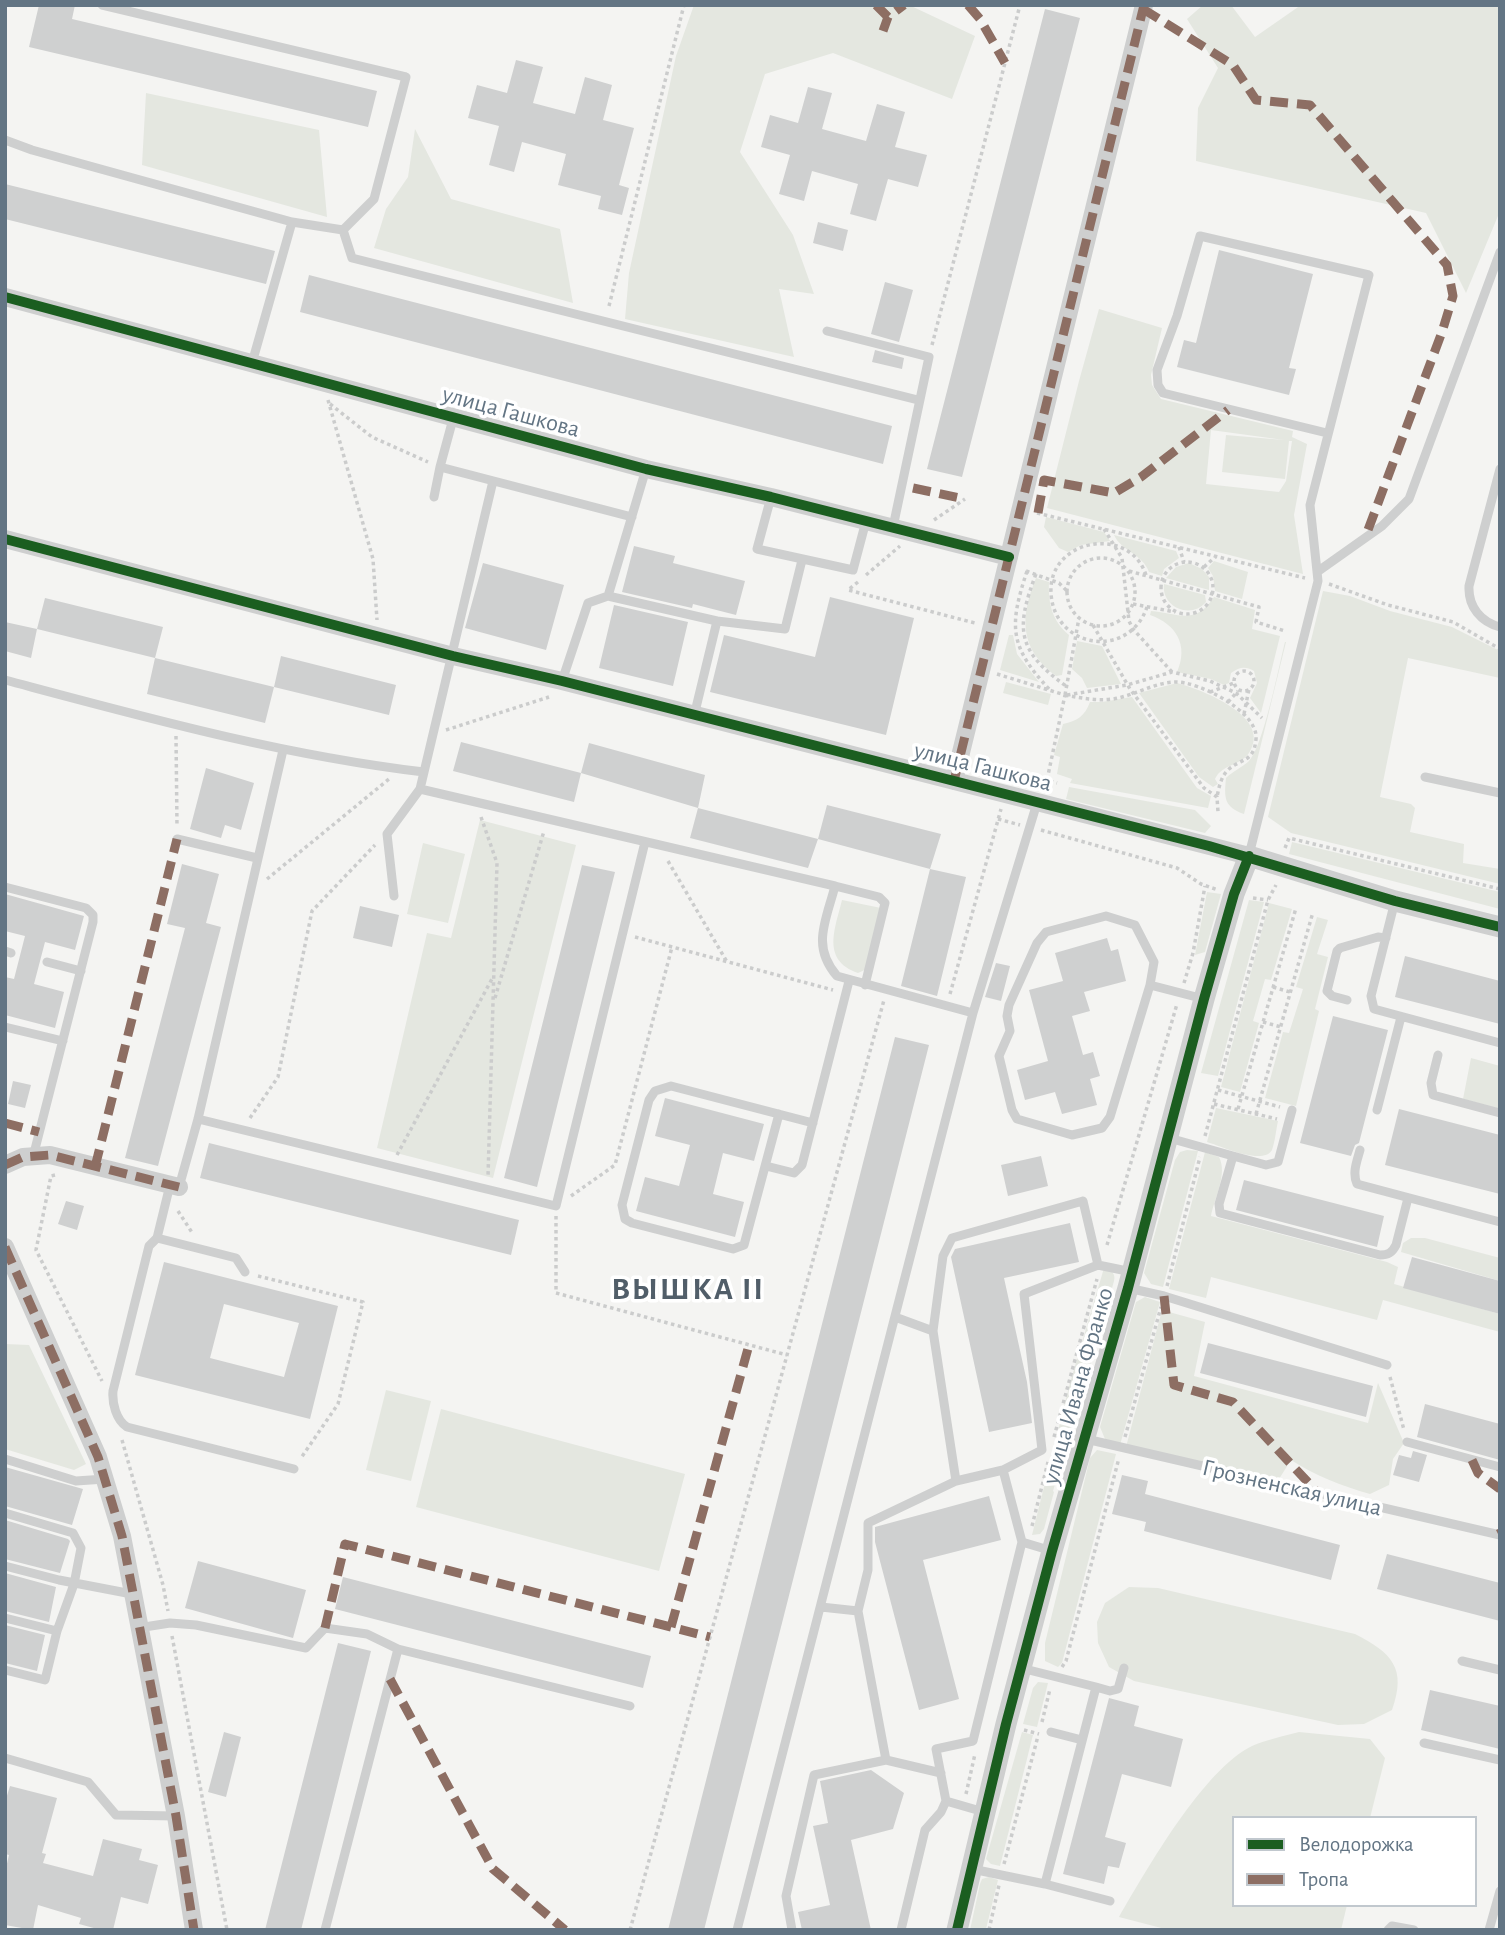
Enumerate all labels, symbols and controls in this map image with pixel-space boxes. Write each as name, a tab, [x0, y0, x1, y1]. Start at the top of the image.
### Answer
street label: улица Гашкова	[439, 380, 583, 444]
street label: улица Гашкова	[911, 736, 1055, 798]
district label: ВЫШКА II	[612, 1270, 764, 1308]
street label: улица Ивана Франко	[1036, 1284, 1120, 1488]
street label: Грозненская улица	[1199, 1453, 1385, 1523]
legend	[1232, 1816, 1477, 1907]
text: Велодорожка	[1299, 1834, 1414, 1855]
text: Тропа	[1299, 1869, 1349, 1890]

